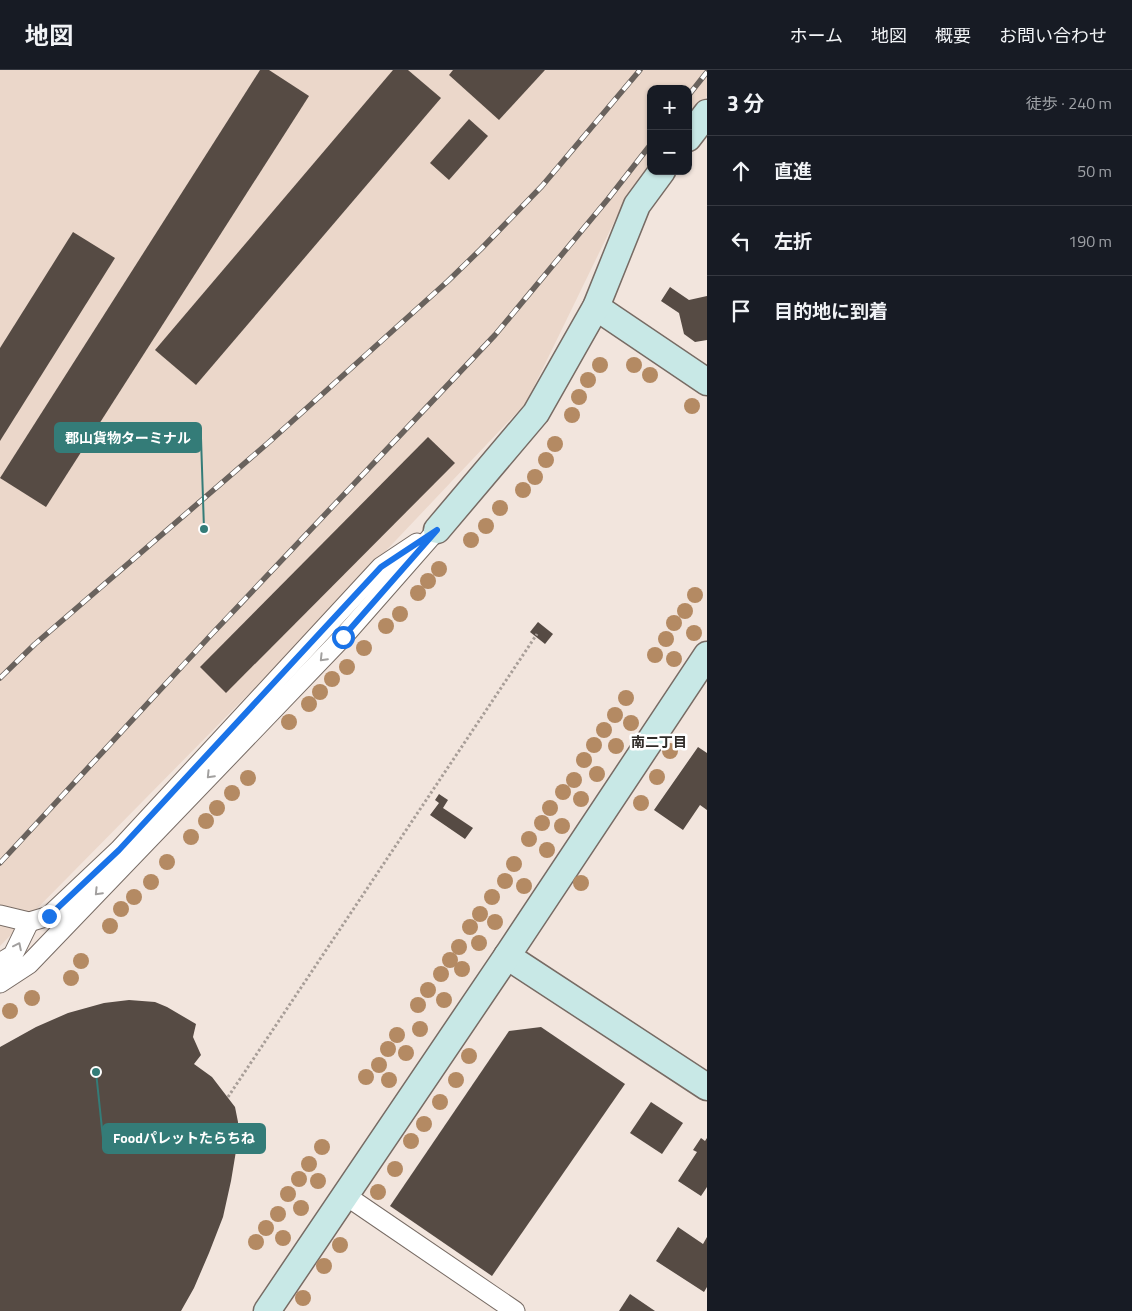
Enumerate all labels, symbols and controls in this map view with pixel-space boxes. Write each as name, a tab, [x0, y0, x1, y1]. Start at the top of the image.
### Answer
text: 地図	[25, 17, 73, 53]
text: ホーム	[790, 22, 843, 49]
text: 地図	[871, 22, 907, 49]
text: 概要	[935, 22, 971, 49]
text: お問い合わせ	[999, 22, 1107, 49]
map controls	[647, 85, 692, 175]
button: +	[647, 85, 692, 130]
text: 3 分	[727, 87, 764, 119]
text: 徒歩 · 240 m	[1026, 91, 1112, 115]
button: −	[647, 130, 692, 175]
text: 直進	[774, 156, 812, 185]
icon: ahead	[727, 157, 755, 185]
text: 50 m	[1077, 159, 1112, 183]
text: 左折	[774, 226, 812, 255]
icon: left	[727, 227, 755, 255]
text: 190 m	[1068, 229, 1112, 253]
text: 目的地に到着	[774, 296, 888, 325]
icon: arrive	[727, 297, 755, 325]
callout: 郡山貨物ターミナル	[55, 423, 201, 452]
text: 郡山貨物ターミナル	[65, 427, 191, 448]
route start	[332, 626, 355, 649]
one-way arrow	[320, 652, 329, 661]
district label: 南二丁目	[631, 731, 687, 752]
one-way arrow	[207, 770, 216, 779]
one-way arrow	[95, 887, 104, 896]
route end	[38, 905, 61, 928]
one-way arrow	[11, 942, 21, 951]
callout: Foodパレットたらちね	[103, 1124, 265, 1153]
text: Foodパレットたらちね	[113, 1127, 255, 1148]

